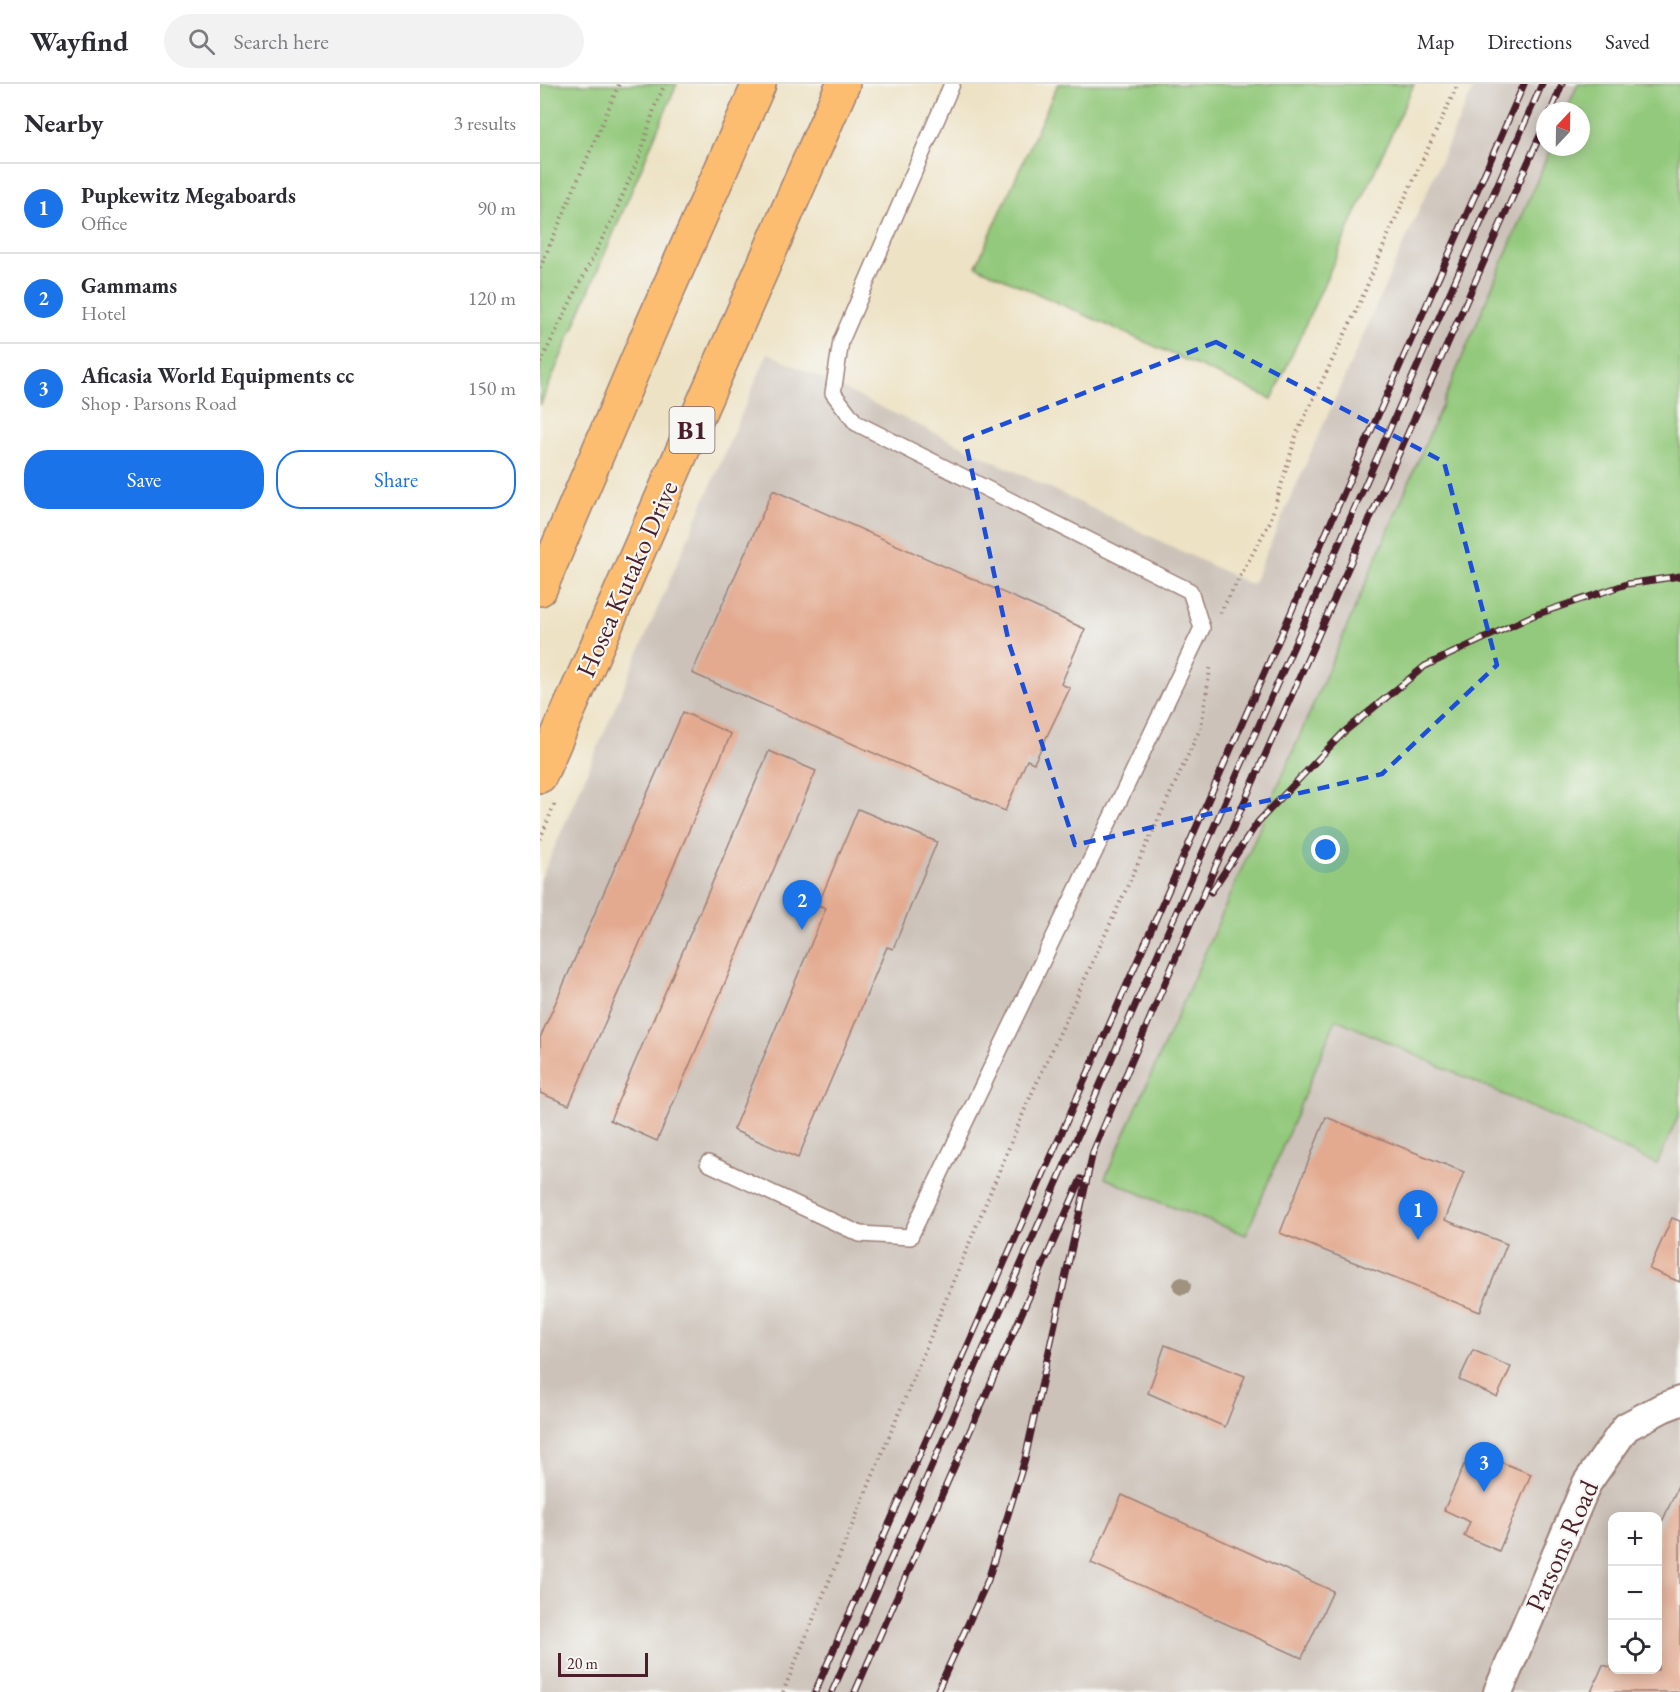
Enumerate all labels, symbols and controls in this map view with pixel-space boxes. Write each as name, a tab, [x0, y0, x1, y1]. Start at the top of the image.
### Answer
search box	[164, 14, 584, 68]
text: Wayfind	[30, 23, 128, 59]
icon: search	[185, 25, 218, 58]
text: Search here	[233, 27, 329, 56]
text: Map	[1417, 28, 1454, 55]
text: Directions	[1487, 28, 1572, 55]
text: Saved	[1605, 28, 1650, 55]
north arrow	[1536, 102, 1590, 156]
text: Nearby	[24, 106, 104, 140]
text: 3 results	[453, 110, 516, 136]
text: Pupkewitz Megaboards	[81, 181, 296, 210]
text: 1	[38, 195, 49, 221]
text: 90 m	[477, 195, 516, 221]
text: Office	[81, 210, 127, 236]
text: Gammams	[81, 271, 177, 300]
text: 2	[38, 285, 49, 311]
text: 120 m	[468, 285, 516, 311]
text: Hotel	[81, 300, 126, 326]
text: Aficasia World Equipments cc	[81, 361, 354, 390]
text: 3	[38, 375, 49, 401]
text: 150 m	[468, 375, 516, 401]
text: Shop · Parsons Road	[81, 390, 237, 416]
road number: B1	[670, 407, 714, 453]
button: Save	[24, 450, 264, 509]
button: Share	[276, 450, 516, 509]
street label: Hosea Kutako Drive	[568, 475, 686, 683]
your location	[1311, 835, 1340, 864]
pin: 2	[782, 880, 822, 930]
pin: 1	[1398, 1190, 1438, 1240]
pin: 3	[1464, 1442, 1504, 1492]
street label: Parsons Road	[1517, 1474, 1606, 1617]
map controls	[1608, 1512, 1662, 1674]
button: +	[1608, 1512, 1662, 1566]
button: −	[1608, 1566, 1662, 1620]
button: locate	[1608, 1620, 1662, 1674]
scale bar	[558, 1650, 648, 1678]
text: 20 m	[567, 1653, 598, 1674]

